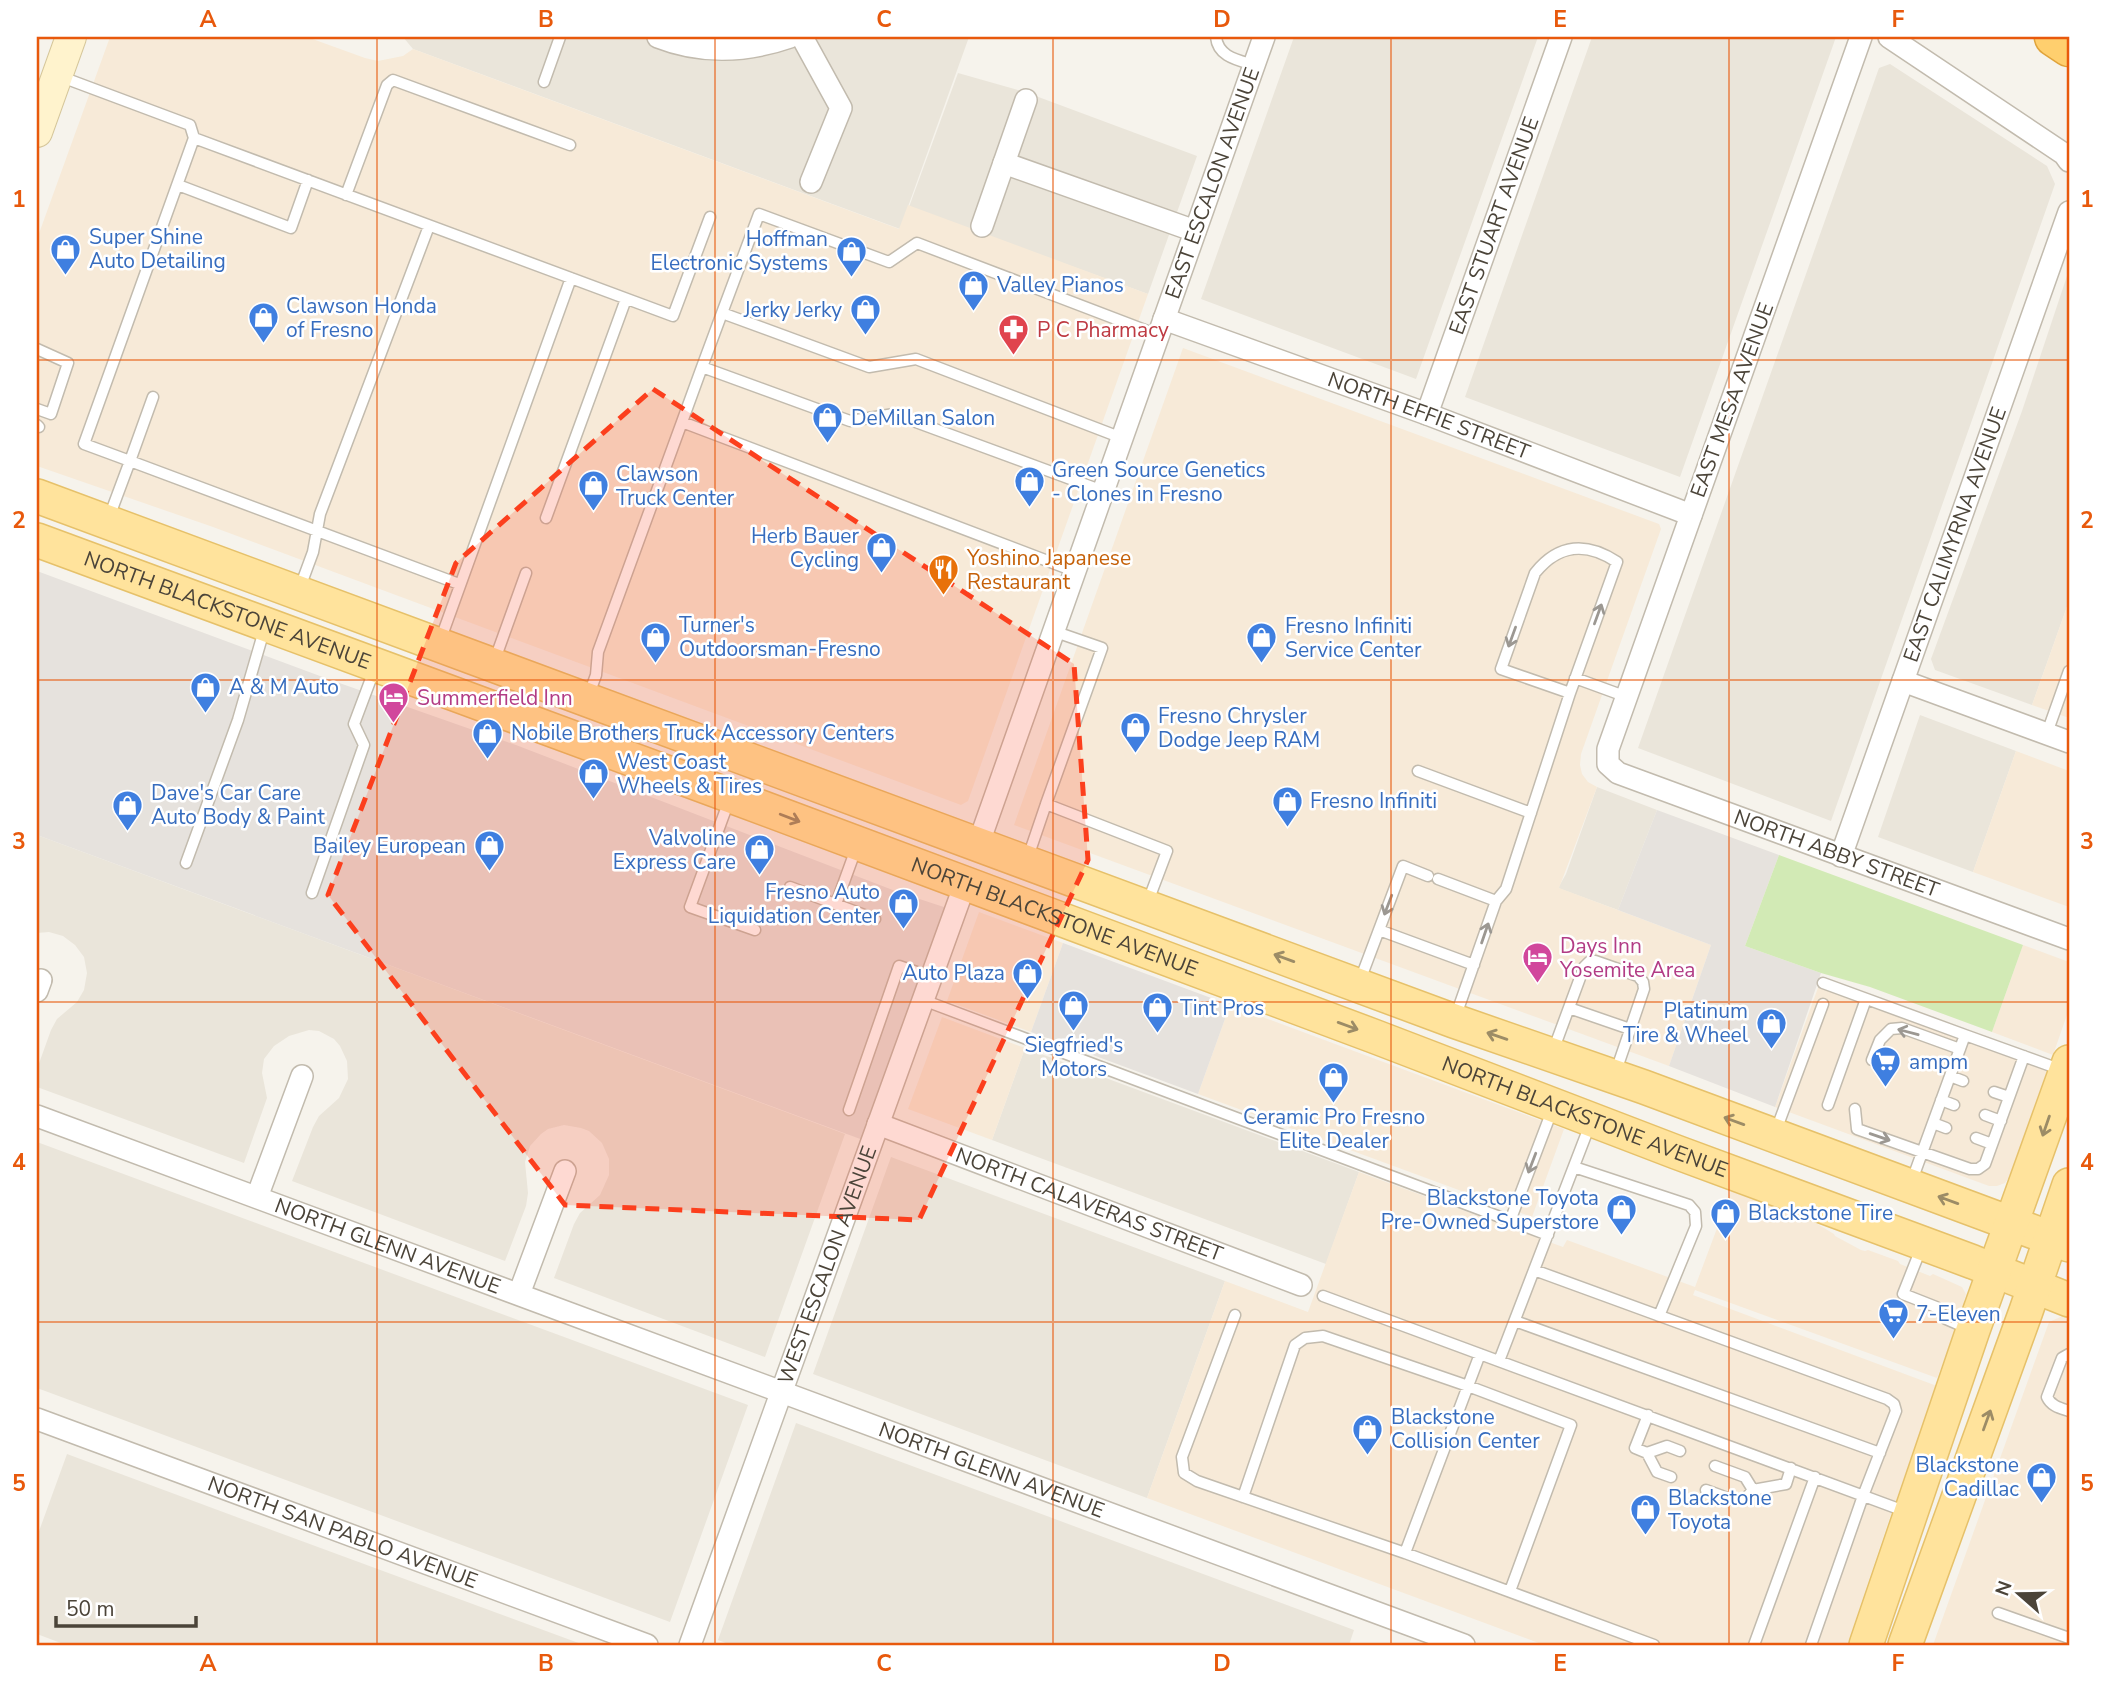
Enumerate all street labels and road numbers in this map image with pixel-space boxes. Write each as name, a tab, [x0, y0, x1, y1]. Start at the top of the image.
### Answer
street label: EAST ESCALON AVENUE	[1158, 64, 1266, 303]
street label: EAST STUART AVENUE	[1442, 113, 1546, 338]
street label: EAST MESA AVENUE	[1684, 299, 1780, 501]
street label: NORTH EFFIE STREET	[1324, 365, 1534, 466]
street label: EAST CALIMYRNA AVENUE	[1897, 403, 2013, 666]
street label: NORTH BLACKSTONE AVENUE	[80, 545, 375, 676]
street label: NORTH ABBY STREET	[1730, 803, 1944, 904]
street label: NORTH BLACKSTONE AVENUE	[907, 851, 1202, 983]
street label: NORTH BLACKSTONE AVENUE	[1438, 1050, 1732, 1184]
street label: NORTH CALAVERAS STREET	[952, 1141, 1227, 1268]
street label: WEST ESCALON AVENUE	[771, 1142, 883, 1388]
street label: NORTH GLENN AVENUE	[271, 1191, 504, 1301]
street label: NORTH GLENN AVENUE	[875, 1415, 1108, 1524]
street label: NORTH SAN PABLO AVENUE	[204, 1469, 482, 1595]

